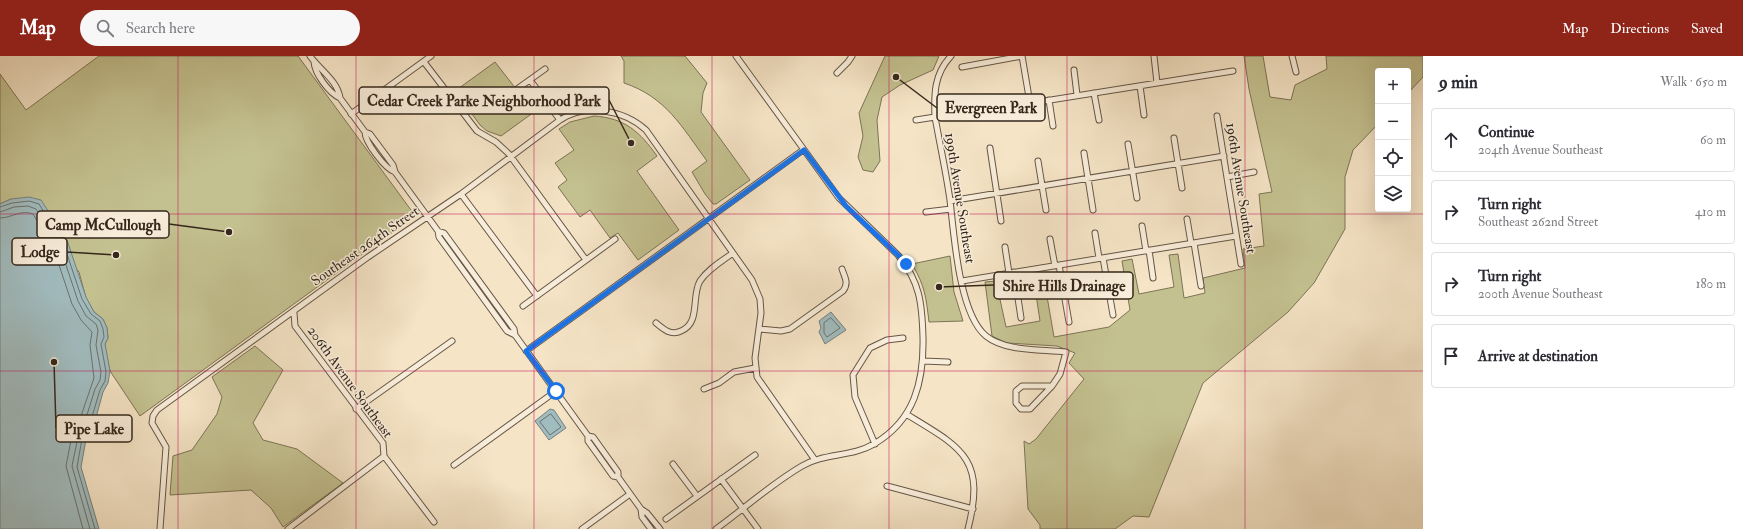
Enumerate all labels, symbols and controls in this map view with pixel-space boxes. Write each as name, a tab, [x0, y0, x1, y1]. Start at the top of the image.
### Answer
search box	[80, 10, 360, 46]
text: Map	[20, 16, 56, 40]
icon: search	[94, 17, 116, 39]
text: Search here	[126, 19, 195, 38]
text: Map	[1562, 20, 1588, 37]
text: Directions	[1610, 20, 1669, 37]
text: Saved	[1691, 20, 1723, 37]
map controls	[1375, 68, 1411, 212]
button: +	[1375, 68, 1411, 104]
text: 9 min	[1439, 72, 1478, 93]
text: Walk · 650 m	[1660, 74, 1727, 90]
callout: Cedar Creek Parke Neighborhood Park	[359, 87, 609, 114]
text: Cedar Creek Parke Neighborhood Park	[367, 92, 602, 112]
callout: Evergreen Park	[937, 94, 1045, 121]
text: Evergreen Park	[945, 99, 1038, 119]
button: −	[1375, 104, 1411, 140]
street label: 196th Avenue Southeast	[1222, 121, 1260, 255]
text: Continue	[1478, 123, 1534, 142]
icon: ahead	[1440, 129, 1462, 151]
street label: 199th Avenue Southeast	[941, 131, 979, 265]
text: 60 m	[1700, 132, 1726, 148]
button: locate	[1375, 140, 1411, 176]
text: 204th Avenue Southeast	[1478, 142, 1603, 158]
button: layers	[1375, 176, 1411, 212]
text: Turn right	[1478, 195, 1541, 214]
icon: right	[1440, 201, 1462, 223]
street label: Southeast 264th Street	[308, 202, 423, 290]
text: 410 m	[1695, 204, 1726, 220]
callout: Camp McCullough	[37, 211, 169, 238]
text: Southeast 262nd Street	[1478, 214, 1598, 230]
text: Camp McCullough	[45, 216, 161, 236]
callout: Lodge	[12, 238, 67, 265]
text: Lodge	[20, 243, 60, 263]
route end	[897, 255, 915, 273]
text: Turn right	[1478, 267, 1541, 286]
callout: Shire Hills Drainage	[994, 272, 1133, 299]
icon: right	[1440, 273, 1462, 295]
text: 180 m	[1696, 276, 1726, 292]
text: Shire Hills Drainage	[1003, 277, 1126, 297]
text: 200th Avenue Southeast	[1478, 286, 1603, 302]
street label: 206th Avenue Southeast	[304, 323, 397, 442]
icon: arrive	[1440, 345, 1462, 367]
text: Arrive at destination	[1478, 347, 1598, 366]
route start	[547, 382, 565, 400]
callout: Pipe Lake	[56, 415, 132, 442]
text: Pipe Lake	[64, 420, 125, 440]

